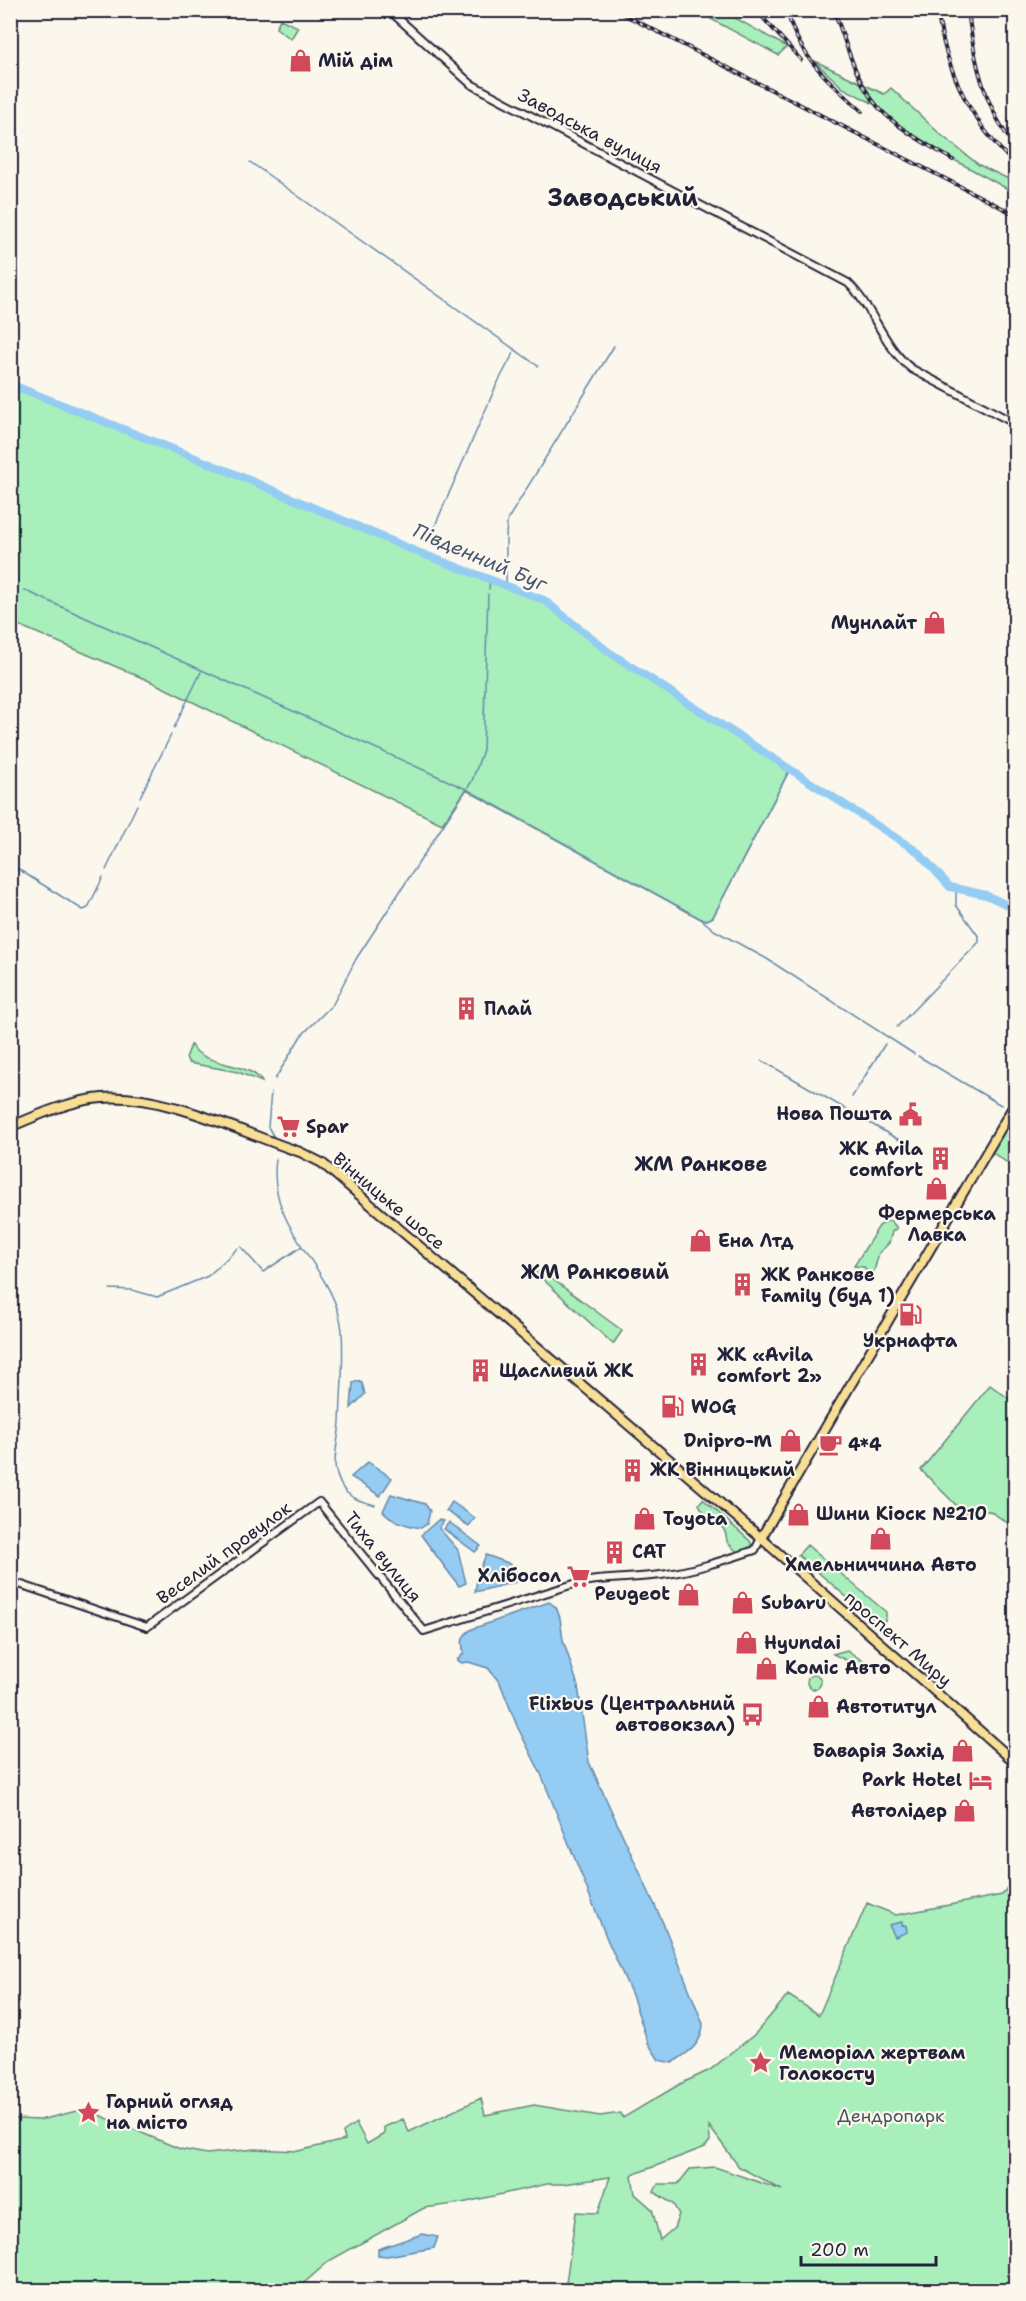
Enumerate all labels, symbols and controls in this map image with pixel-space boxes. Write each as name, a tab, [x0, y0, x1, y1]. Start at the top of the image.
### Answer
shop icon: Мій дім	[287, 48, 313, 74]
place label: Мій дім	[318, 49, 393, 73]
street label: Заводська вулиця	[514, 83, 666, 179]
district label: Заводський	[548, 182, 698, 214]
water label: Південний Буг	[409, 517, 552, 597]
shop icon: Мунлайт	[922, 610, 948, 636]
place label: Мунлайт	[831, 611, 917, 635]
building icon: Плай	[453, 996, 479, 1022]
place label: Плай	[484, 997, 532, 1021]
public building icon: Нова Пошта	[897, 1101, 923, 1127]
place label: Нова Пошта	[776, 1102, 893, 1126]
supermarket icon: Spar	[275, 1114, 301, 1140]
place label: Spar	[306, 1115, 349, 1139]
place label: ЖК Avila comfort	[839, 1137, 924, 1182]
building icon: ЖК Avila comfort	[928, 1146, 954, 1172]
street label: Вінницьке шосе	[328, 1147, 450, 1255]
district label: ЖМ Ранкове	[635, 1151, 767, 1177]
shop icon: Фермерська Лавка	[924, 1175, 950, 1201]
place label: Фермерська Лавка	[878, 1202, 996, 1247]
shop icon: Ена Лтд	[687, 1228, 713, 1254]
place label: Ена Лтд	[718, 1229, 794, 1253]
district label: ЖМ Ранковий	[521, 1259, 669, 1285]
place label: ЖК Ранкове Family (буд 1)	[761, 1263, 895, 1308]
building icon: ЖК Ранкове Family (буд 1)	[730, 1272, 756, 1298]
fuel station icon: Укрнафта	[897, 1302, 923, 1328]
place label: Укрнафта	[863, 1329, 958, 1353]
place label: ЖК «Avila comfort 2»	[717, 1343, 822, 1388]
building icon: ЖК «Avila comfort 2»	[686, 1352, 712, 1378]
building icon: Щасливий ЖК	[468, 1358, 494, 1384]
place label: Щасливий ЖК	[499, 1359, 634, 1383]
fuel station icon: WOG	[660, 1394, 686, 1420]
place label: WOG	[691, 1395, 737, 1419]
shop icon: Dnipro-M	[777, 1428, 803, 1454]
place label: Dnipro-M	[684, 1429, 773, 1453]
cafe icon: 4*4	[817, 1432, 843, 1458]
place label: 4*4	[848, 1433, 882, 1457]
building icon: ЖК Вінницький	[619, 1457, 645, 1483]
place label: ЖК Вінницький	[650, 1458, 796, 1482]
street label: Веселий провулок	[152, 1496, 296, 1610]
shop icon: Шини Кіоск №210	[785, 1501, 811, 1527]
place label: Шини Кіоск №210	[816, 1502, 987, 1526]
shop icon: Toyota	[632, 1506, 658, 1532]
street label: Тиха вулиця	[339, 1507, 427, 1607]
place label: Toyota	[663, 1507, 728, 1531]
shop icon: Хмельниччина Авто	[868, 1526, 894, 1552]
building icon: САТ	[601, 1539, 627, 1565]
place label: САТ	[632, 1540, 666, 1564]
place label: Хмельниччина Авто	[785, 1553, 977, 1577]
supermarket icon: Хлібосол	[566, 1563, 592, 1589]
place label: Хлібосол	[478, 1564, 561, 1588]
shop icon: Peugeot	[675, 1581, 701, 1607]
place label: Peugeot	[595, 1582, 670, 1606]
street label: проспект Миру	[839, 1586, 957, 1692]
shop icon: Subaru	[730, 1590, 756, 1616]
place label: Subaru	[761, 1591, 827, 1615]
shop icon: Hyundai	[733, 1630, 759, 1656]
place label: Hyundai	[764, 1631, 841, 1655]
shop icon: Коміс Авто	[754, 1655, 780, 1681]
place label: Коміс Авто	[785, 1656, 891, 1680]
place label: Flixbus (Центральний автовокзал)	[529, 1692, 735, 1737]
shop icon: Автотитул	[805, 1694, 831, 1720]
place label: Автотитул	[836, 1695, 937, 1719]
bus stop icon: Flixbus (Центральний автовокзал)	[740, 1701, 766, 1727]
shop icon: Баварія Захід	[949, 1738, 975, 1764]
place label: Баварія Захід	[813, 1739, 944, 1763]
hotel icon: Park Hotel	[967, 1767, 993, 1793]
place label: Park Hotel	[862, 1768, 962, 1792]
shop icon: Автолідер	[952, 1798, 978, 1824]
place label: Автолідер	[851, 1799, 947, 1823]
place label: Меморіал жертвам Голокосту	[779, 2041, 965, 2086]
place icon: Меморіал жертвам Голокосту	[748, 2050, 774, 2076]
place label: Гарний огляд на місто	[106, 2090, 233, 2135]
place icon: Гарний огляд на місто	[75, 2099, 101, 2125]
park label: Дендропарк	[837, 2104, 945, 2128]
scale bar	[801, 2229, 936, 2267]
text: 200 m	[810, 2238, 869, 2262]

